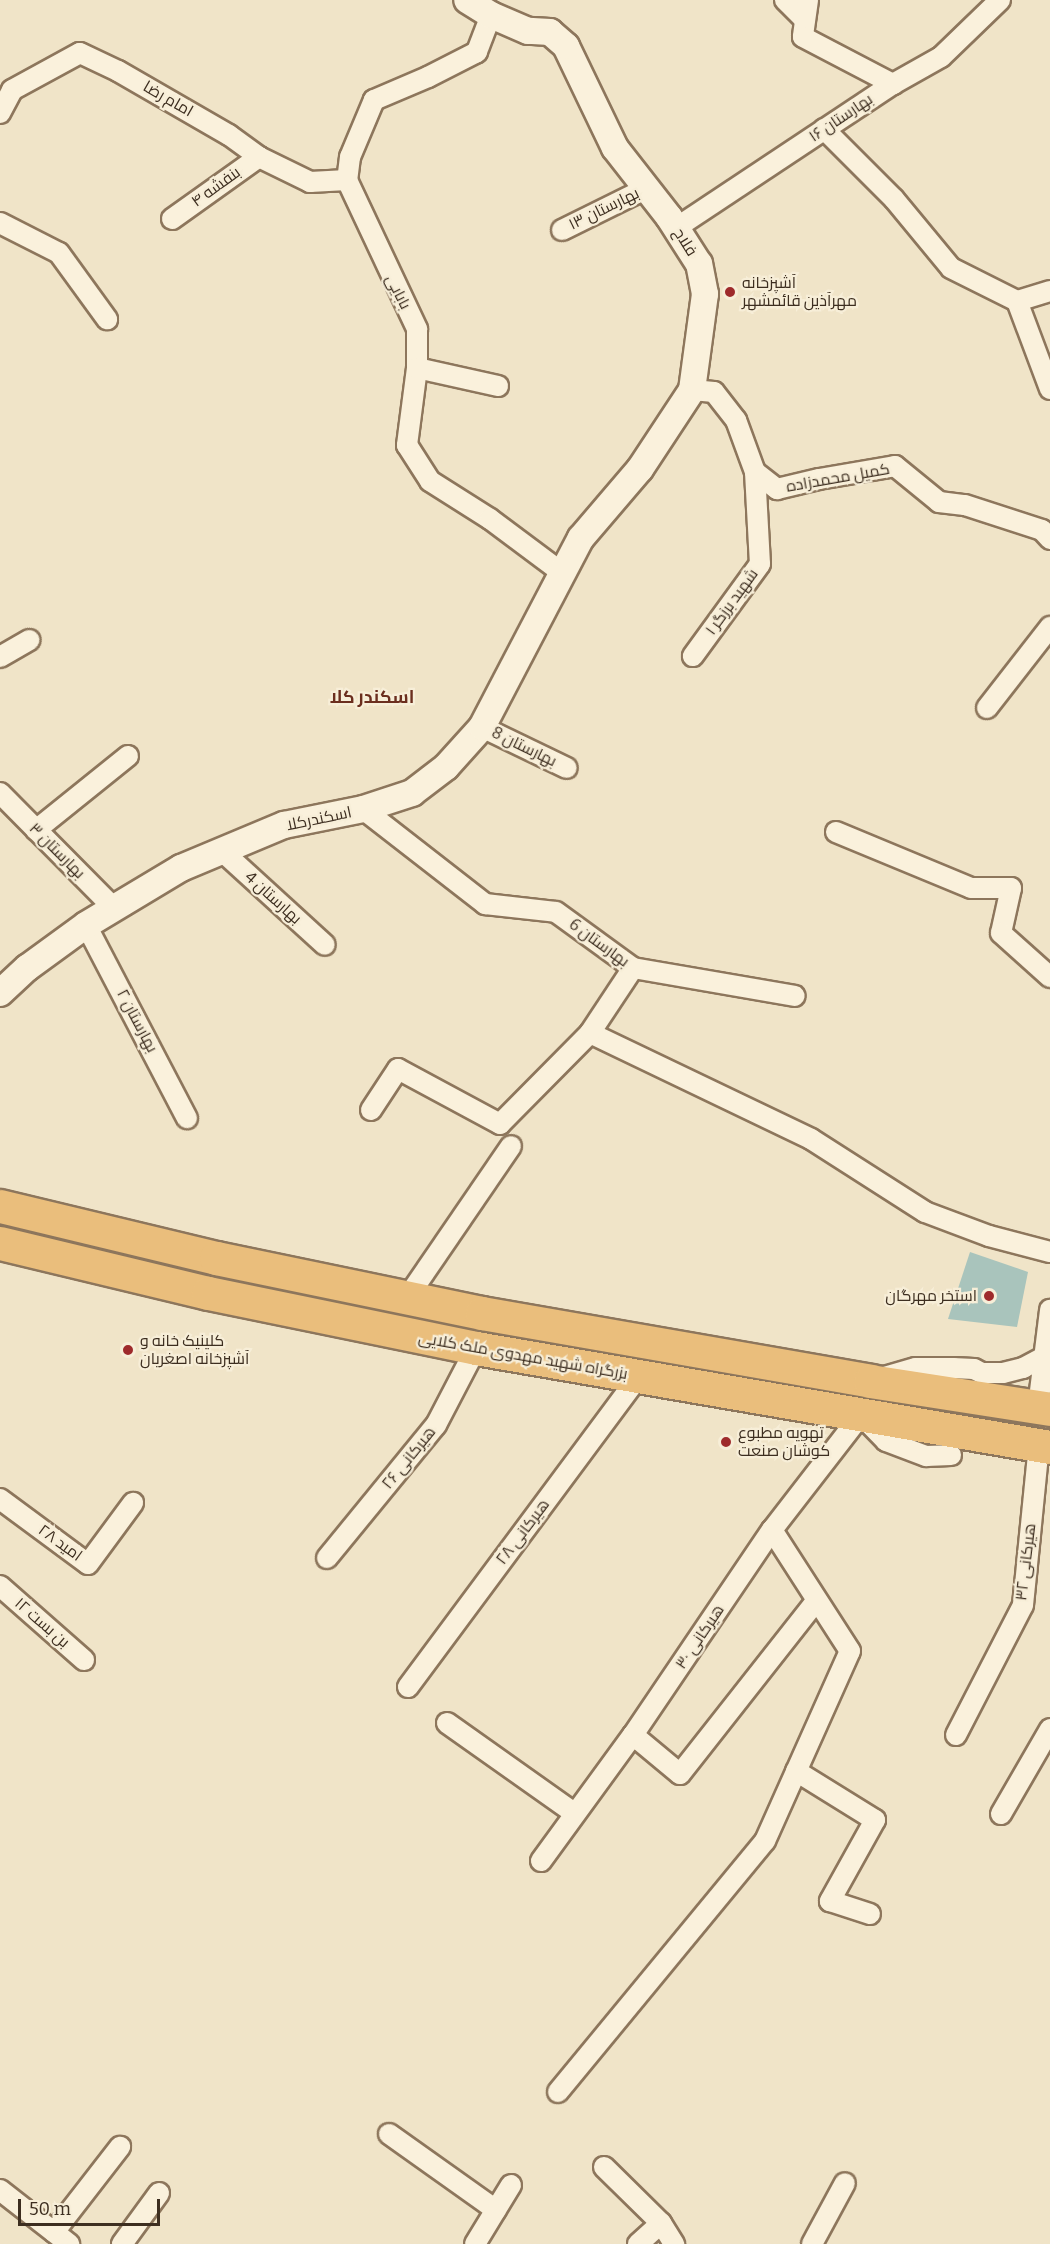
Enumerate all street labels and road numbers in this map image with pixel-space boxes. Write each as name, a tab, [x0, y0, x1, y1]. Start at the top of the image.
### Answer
street label: امام رضا	[140, 77, 196, 121]
street label: بهارستان ۱۶	[805, 90, 877, 146]
street label: بنفشه ۴	[188, 163, 244, 211]
street label: بهارستان ۱۳	[566, 184, 642, 234]
street label: فلاح	[669, 224, 701, 260]
street label: بابایی	[381, 271, 415, 313]
street label: کمیل محمدزاده	[785, 459, 891, 497]
street label: شهید برزگر ۱	[702, 565, 762, 639]
street label: بهارستان 8	[488, 723, 560, 771]
street label: اسکندرکلا	[285, 803, 353, 835]
street label: بهارستان ۳	[25, 819, 89, 883]
street label: بهارستان 4	[241, 868, 305, 928]
street label: بهارستان 6	[565, 915, 633, 971]
street label: بهارستان ۲	[112, 986, 162, 1056]
street label: بزرگراه شهید مهدوی ملک کلایی	[417, 1328, 629, 1384]
street label: هیرکانی ۲۶	[378, 1423, 440, 1493]
street label: هیرکانی ۲۸	[492, 1495, 554, 1569]
street label: امید ۲۸	[34, 1521, 86, 1565]
street label: هیرکانی ۳۲	[1012, 1522, 1040, 1602]
street label: بن بست ۱۲	[11, 1594, 73, 1652]
street label: هیرکانی ۳۰	[672, 1601, 728, 1673]

